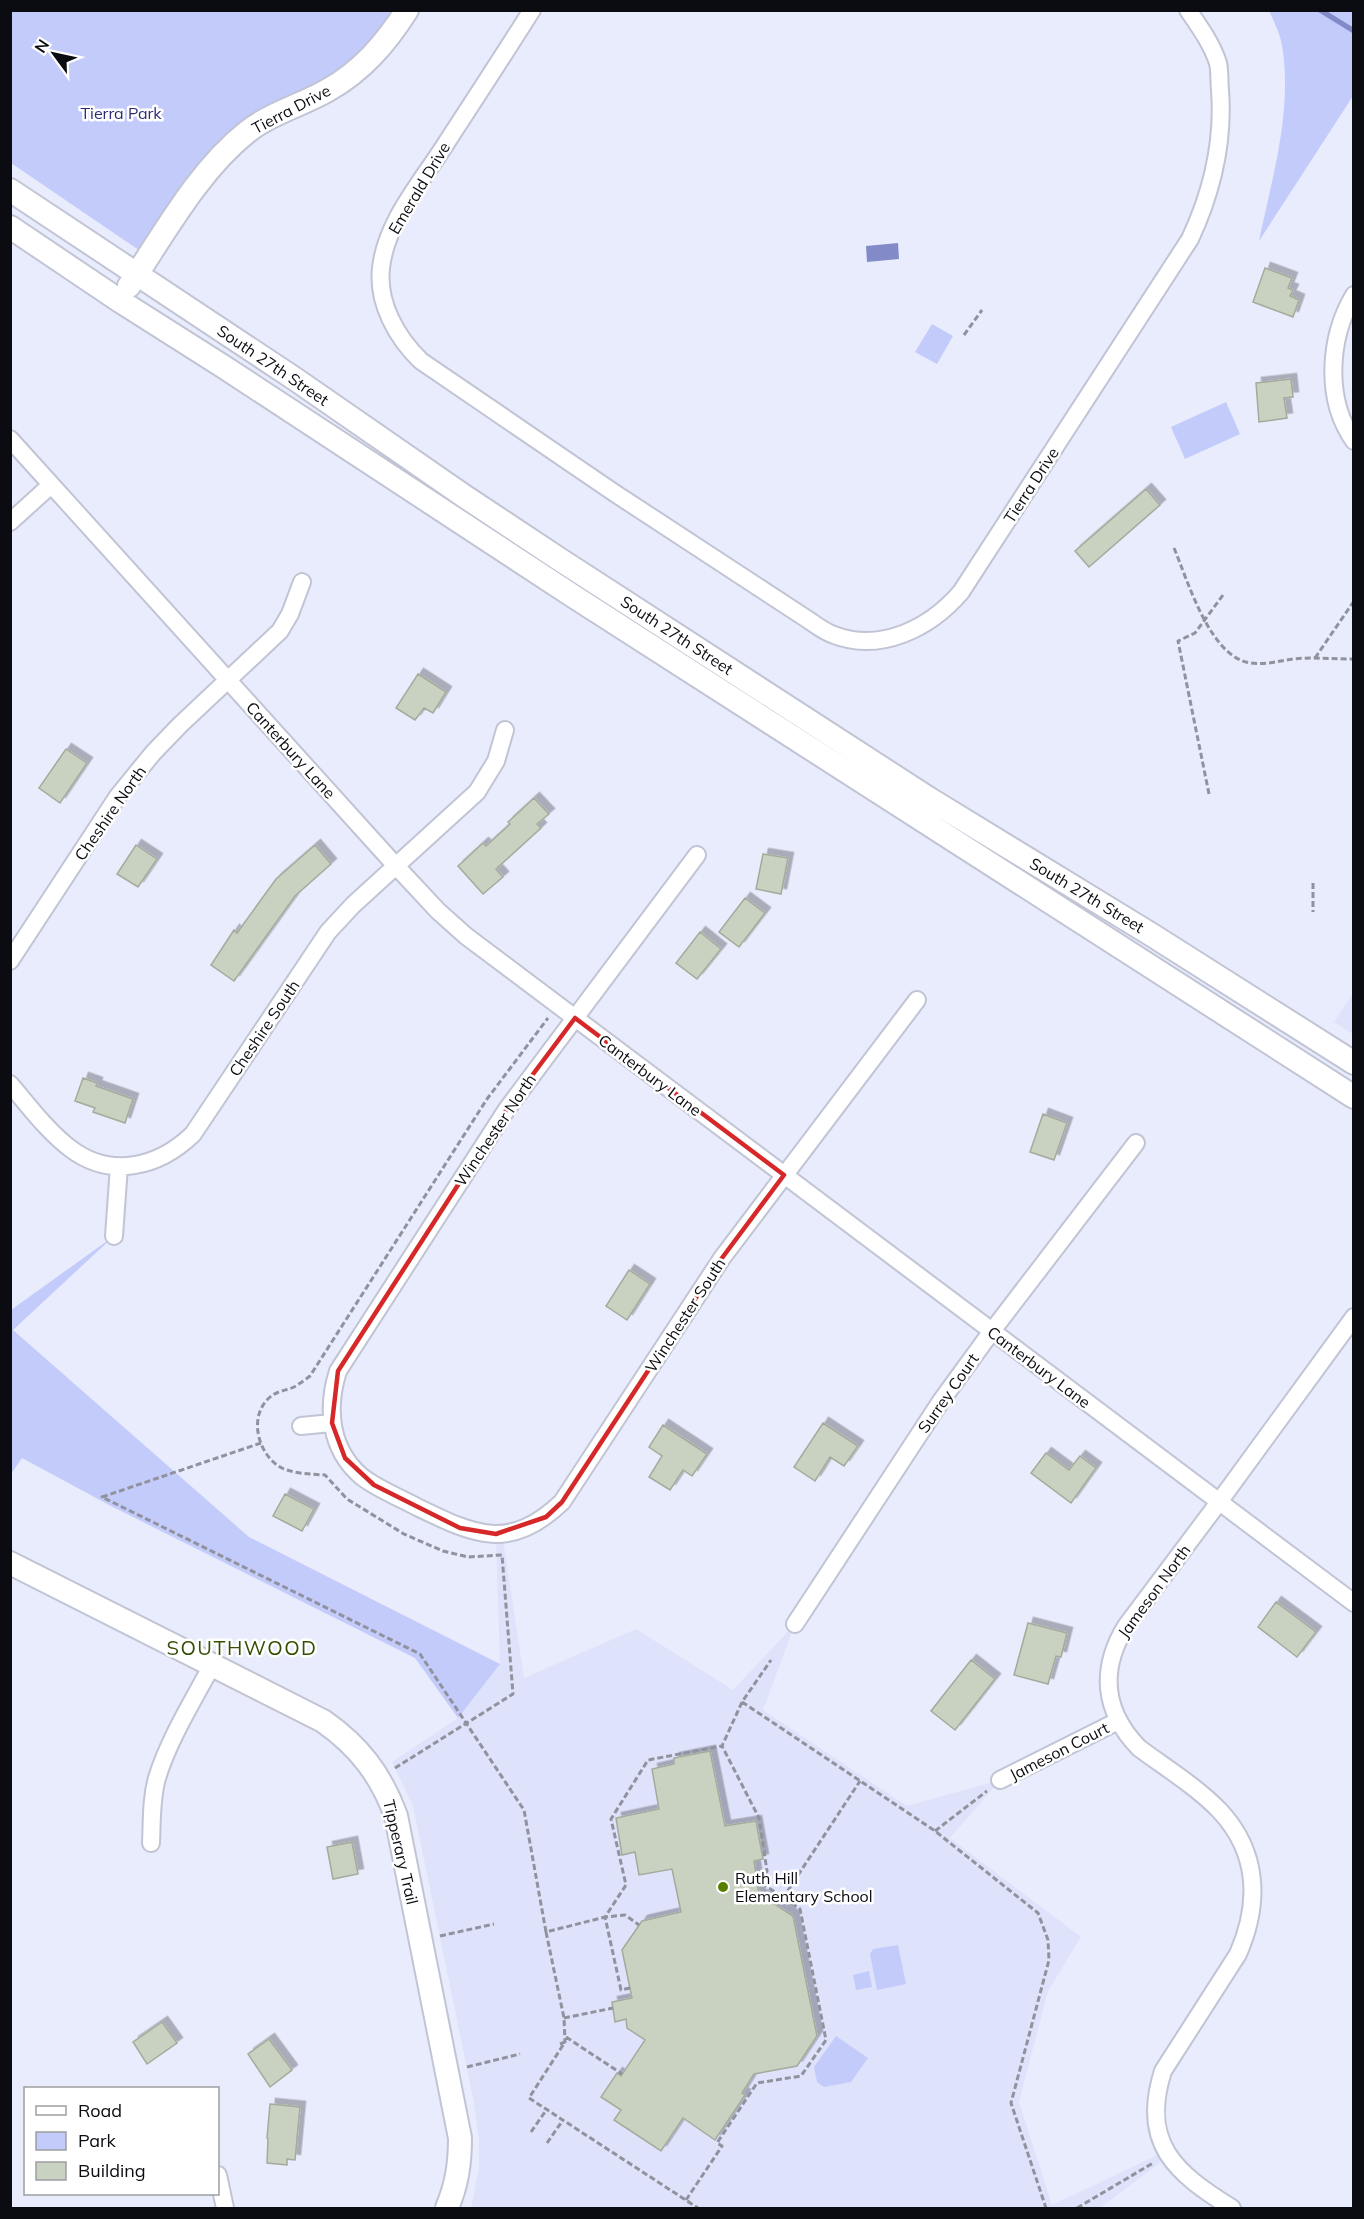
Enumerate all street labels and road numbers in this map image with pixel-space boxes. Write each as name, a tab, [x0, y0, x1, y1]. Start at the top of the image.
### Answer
street label: Tierra Drive	[248, 80, 334, 138]
street label: Emerald Drive	[384, 138, 454, 238]
street label: South 27th Street	[213, 320, 333, 410]
street label: Tierra Drive	[999, 443, 1063, 527]
street label: South 27th Street	[617, 591, 737, 679]
street label: Canterbury Lane	[242, 697, 340, 803]
street label: Cheshire North	[70, 762, 150, 864]
street label: South 27th Street	[1026, 853, 1148, 937]
street label: Cheshire South	[224, 976, 304, 1080]
street label: Canterbury Lane	[595, 1030, 705, 1120]
street label: Winchester North	[450, 1070, 540, 1190]
street label: Winchester South	[641, 1254, 729, 1376]
street label: Canterbury Lane	[984, 1322, 1094, 1412]
street label: Surrey Court	[913, 1349, 983, 1437]
street label: Jameson North	[1113, 1540, 1195, 1642]
street label: Jameson Court	[1006, 1717, 1112, 1785]
street label: Tipperary Trail	[379, 1798, 423, 1906]

